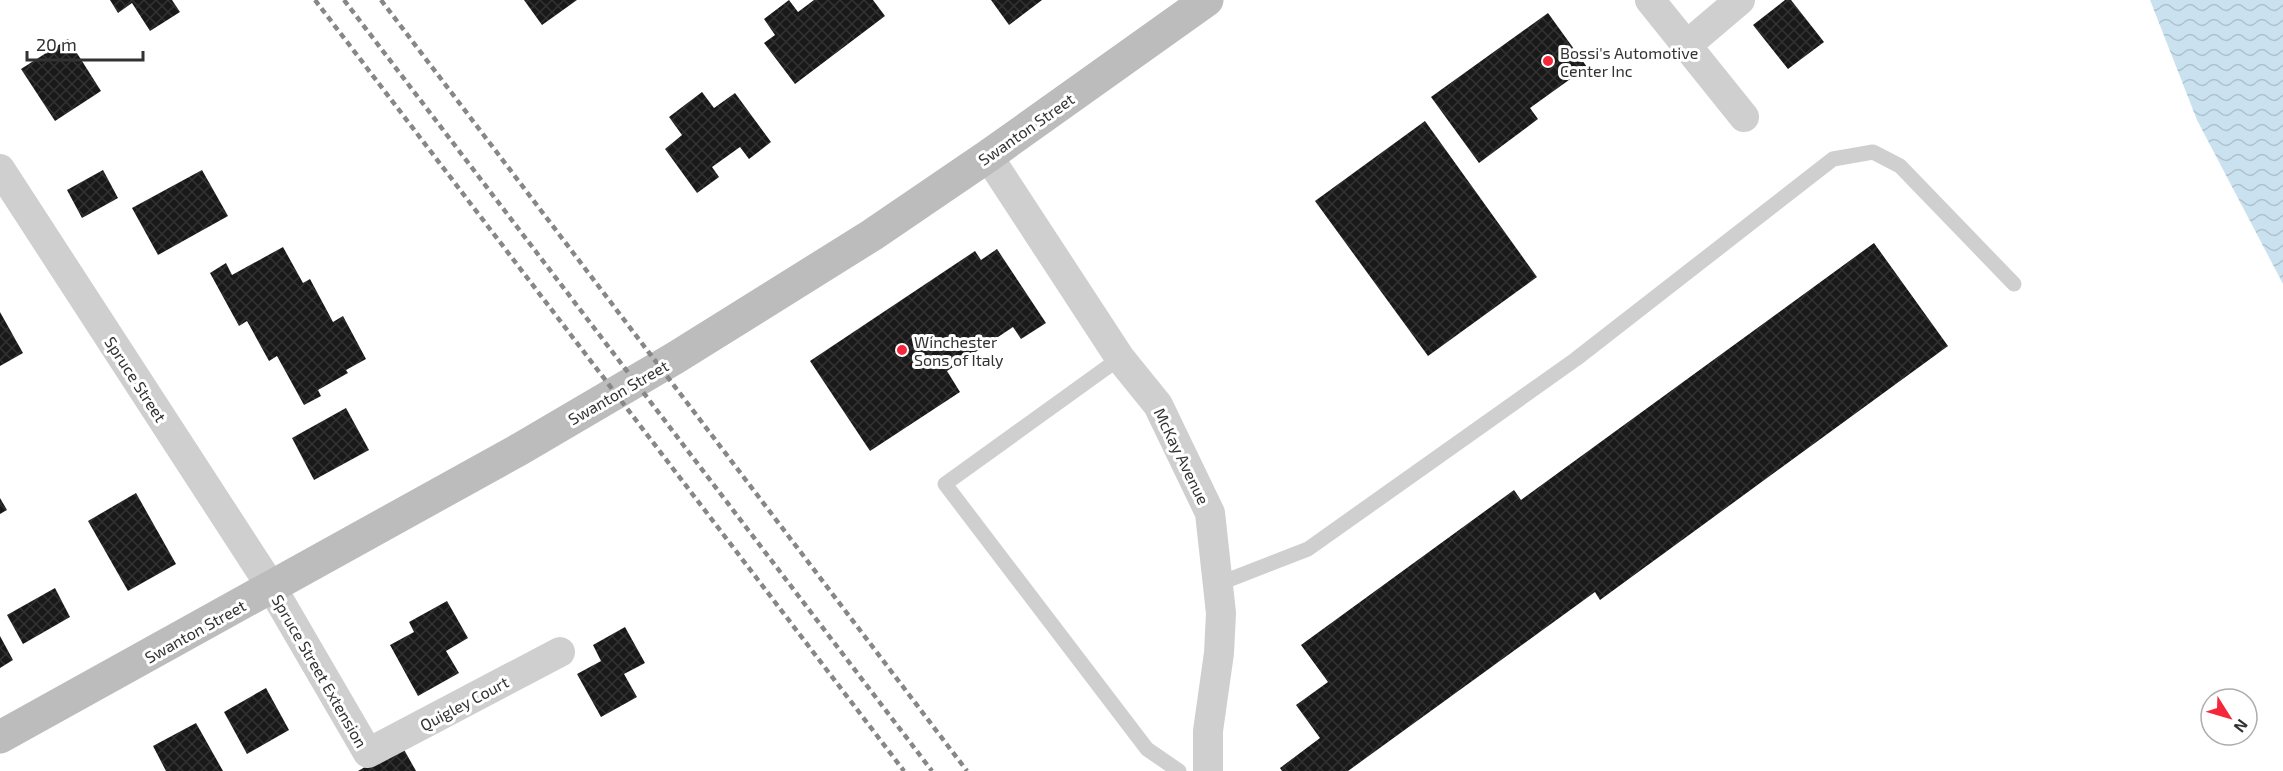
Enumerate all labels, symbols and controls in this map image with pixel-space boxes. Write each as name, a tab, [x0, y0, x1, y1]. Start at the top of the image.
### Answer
scale bar	[27, 24, 142, 62]
text: 20 m	[36, 33, 77, 55]
place label: Bossi's Automotive Center Inc	[1560, 43, 1698, 80]
marker: Bossi's Automotive Center Inc	[1541, 54, 1555, 68]
street label: Swanton Street	[974, 89, 1078, 169]
place label: Winchester Sons of Italy	[914, 332, 1004, 369]
street label: Spruce Street	[101, 333, 171, 425]
marker: Winchester Sons of Italy	[895, 343, 909, 357]
street label: Swanton Street	[564, 356, 672, 428]
street label: McKay Avenue	[1150, 405, 1214, 507]
street label: Spruce Street Extension	[268, 591, 372, 751]
street label: Swanton Street	[141, 595, 249, 667]
street label: Quigley Court	[416, 672, 512, 735]
north arrow	[2199, 687, 2259, 747]
text: N	[2230, 716, 2252, 737]

